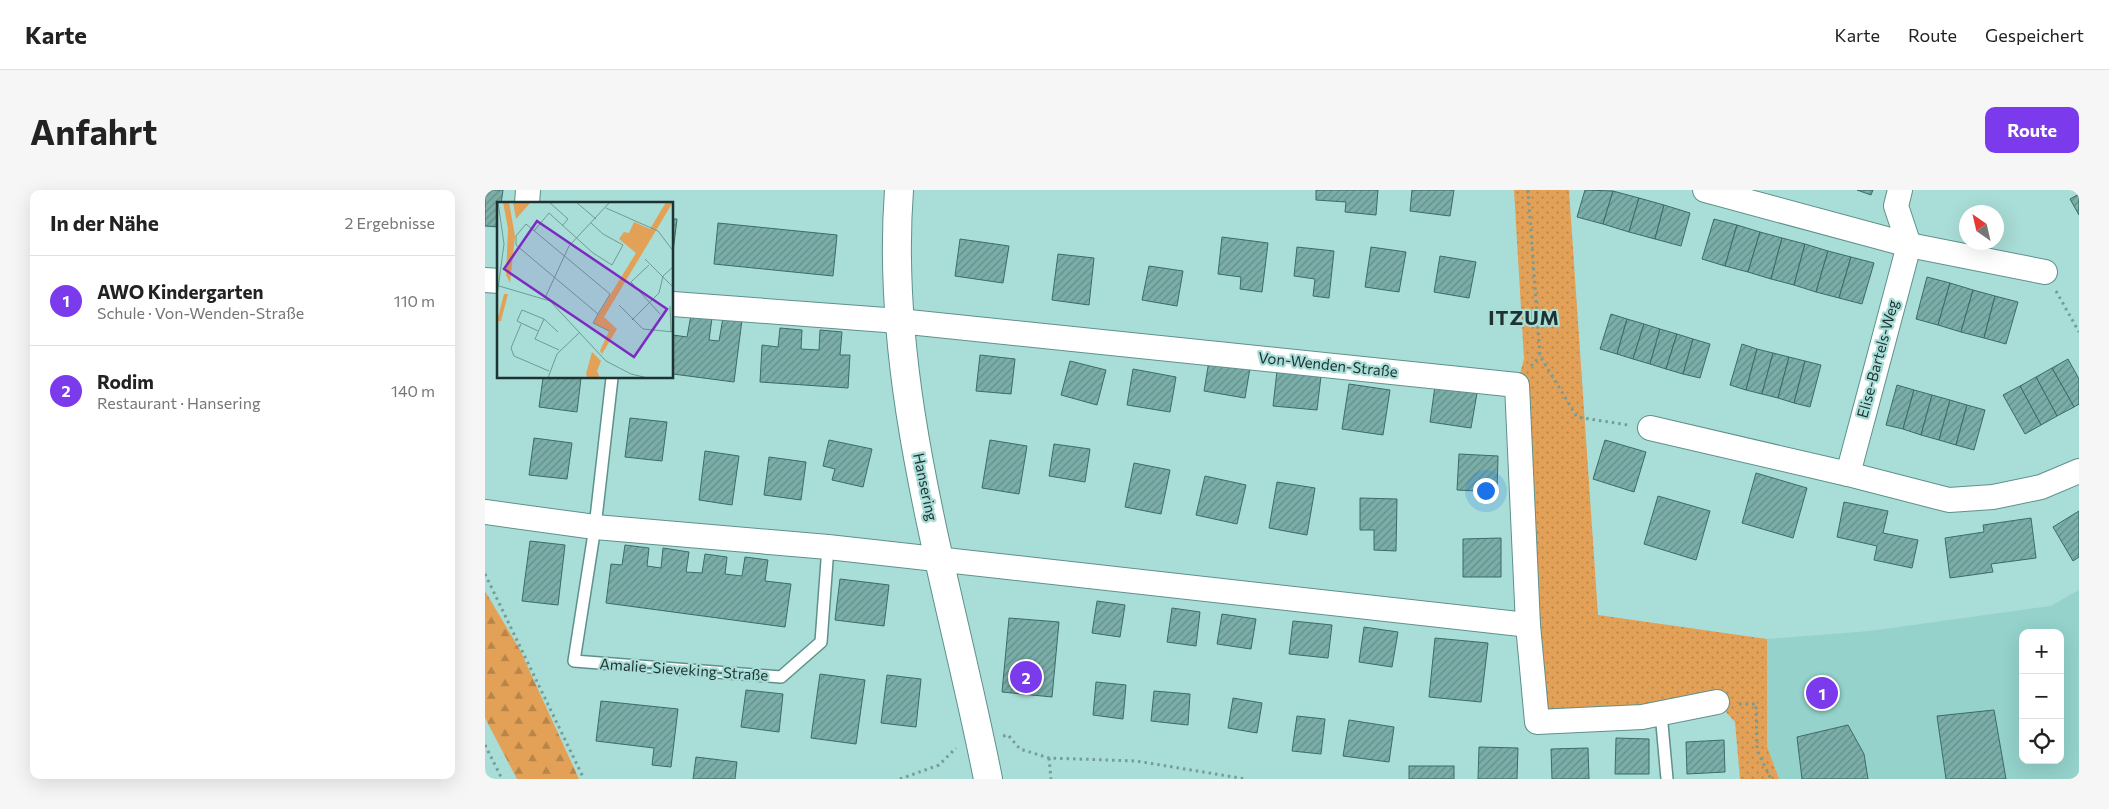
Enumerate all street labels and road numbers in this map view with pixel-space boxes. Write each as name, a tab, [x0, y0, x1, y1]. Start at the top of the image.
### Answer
street label: Elise-Bartels-Weg	[1853, 298, 1901, 420]
street label: Von-Wenden-Straße	[1257, 348, 1399, 380]
street label: Hansering	[910, 451, 942, 522]
street label: Amalie-Sieveking-Straße	[599, 654, 769, 684]

